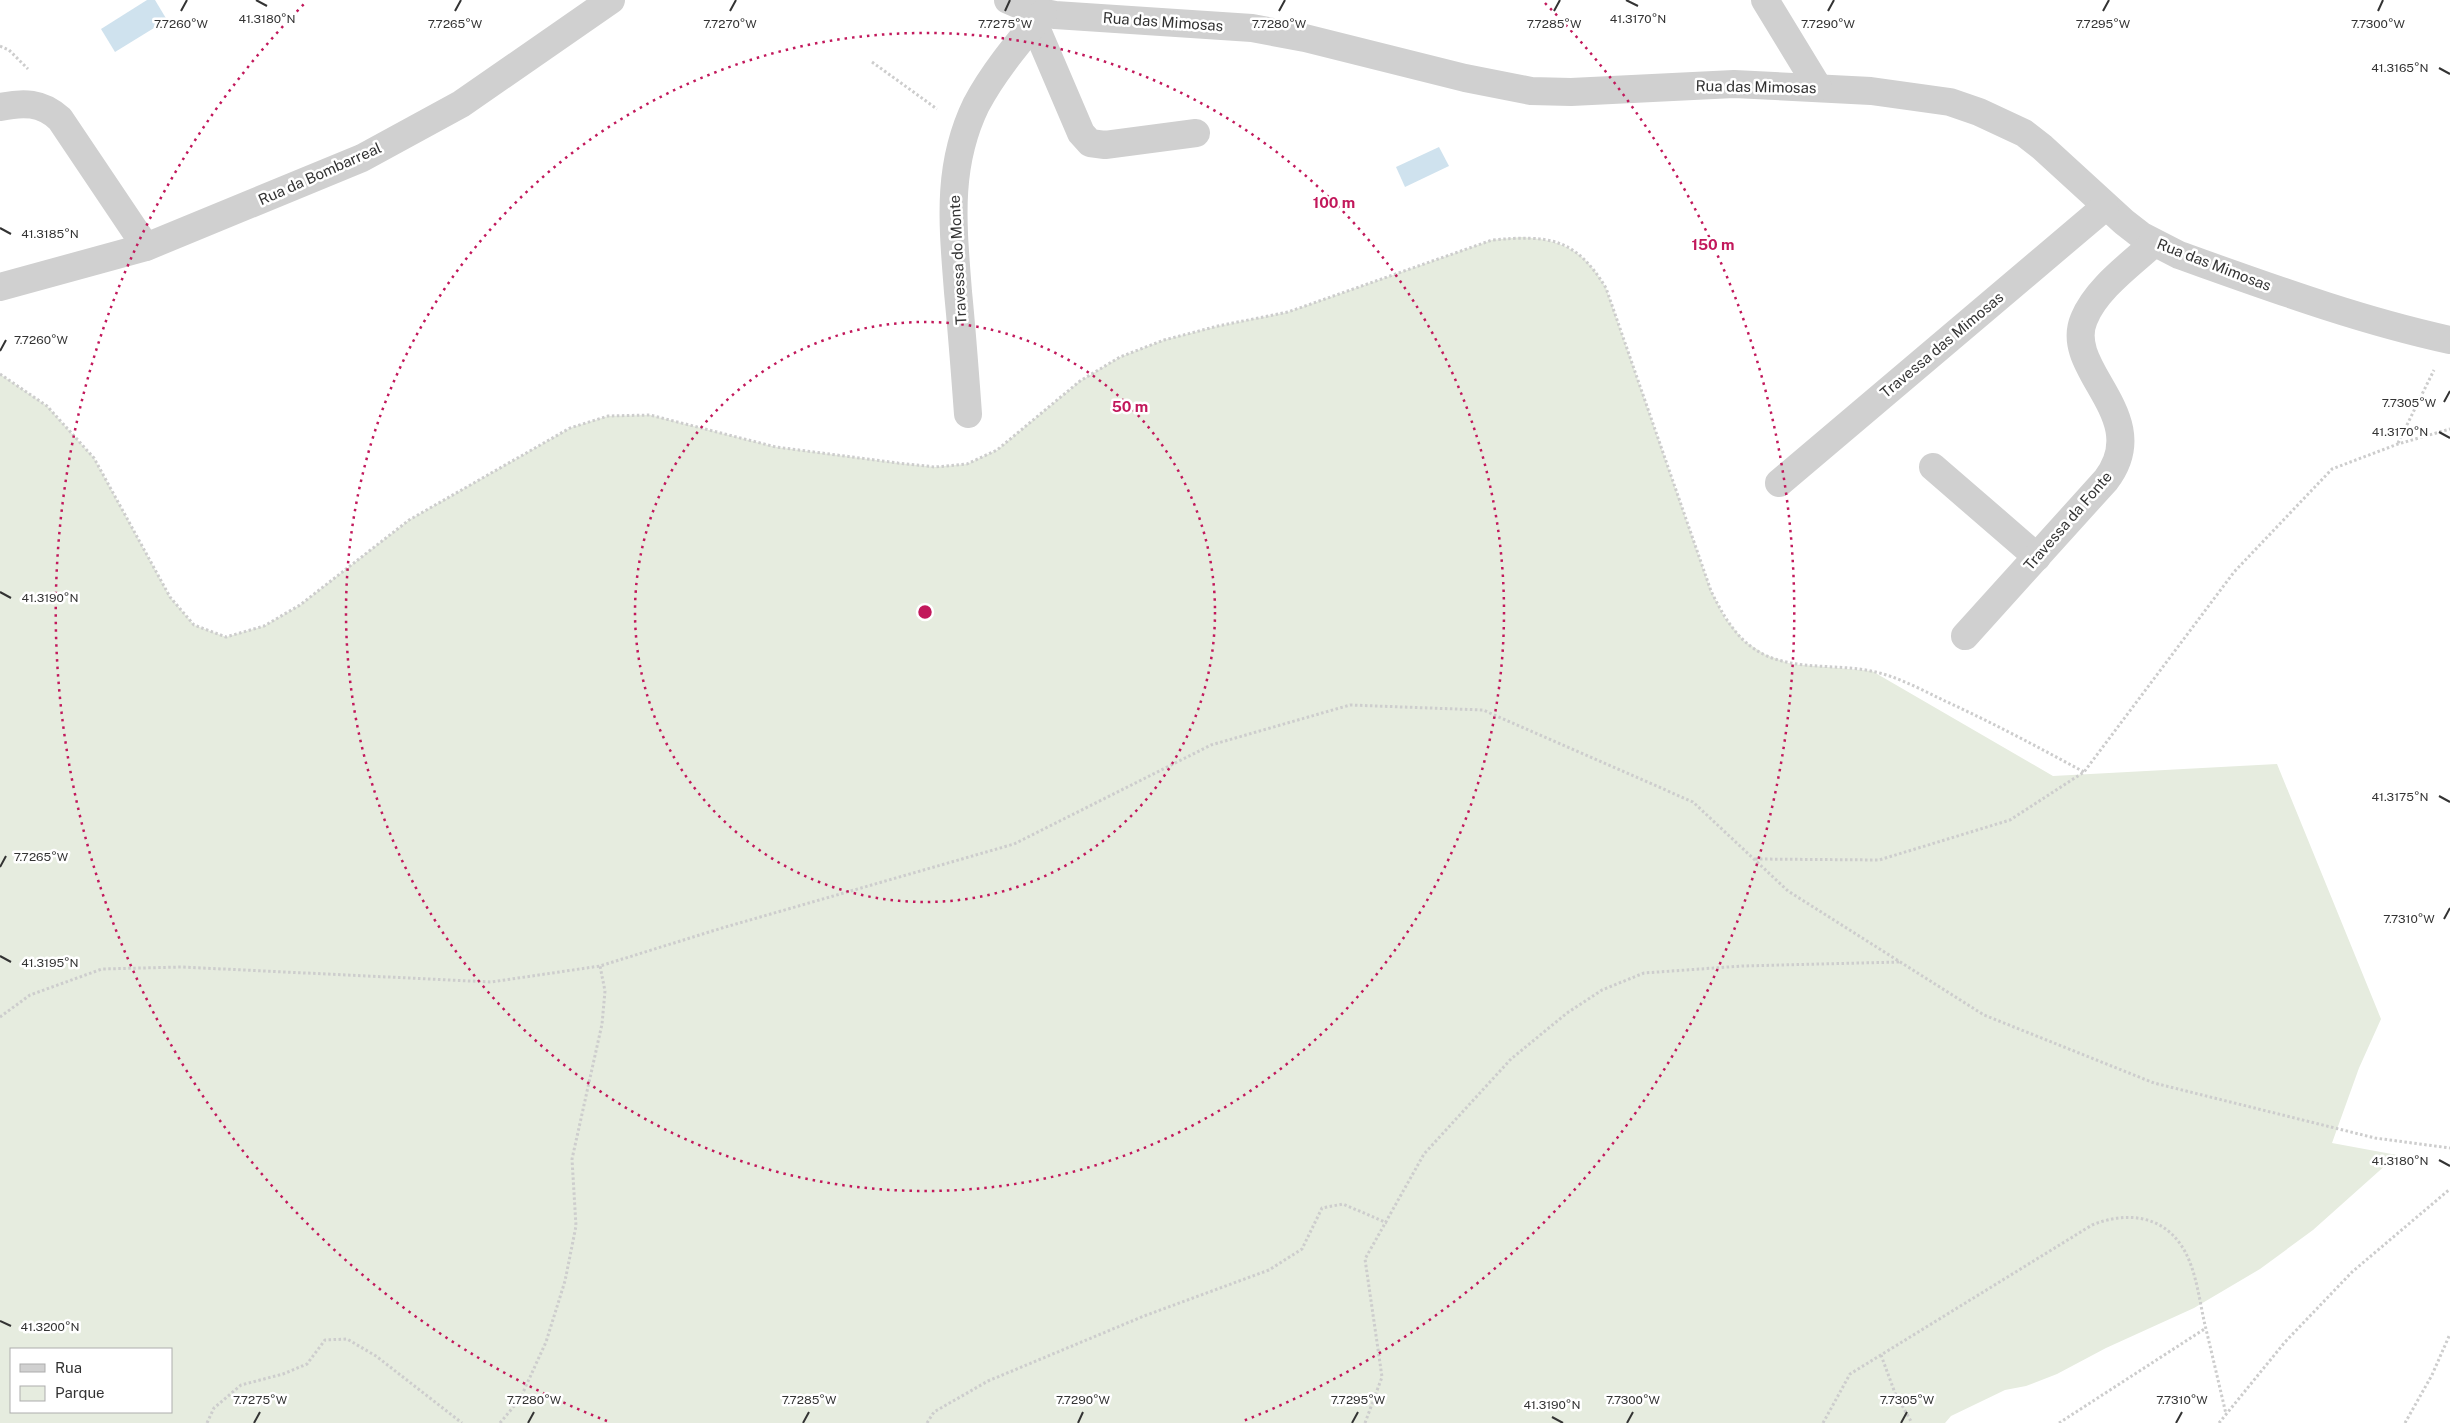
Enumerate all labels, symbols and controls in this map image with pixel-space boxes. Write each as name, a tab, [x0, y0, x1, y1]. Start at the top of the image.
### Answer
street label: Rua das Mimosas	[1102, 9, 1224, 34]
text: 41.3180°N	[238, 12, 296, 26]
text: 41.3170°N	[1610, 12, 1666, 26]
text: 7.7260°W	[154, 17, 209, 31]
text: 7.7265°W	[428, 17, 483, 31]
text: 7.7270°W	[703, 17, 757, 31]
text: 7.7275°W	[978, 17, 1033, 31]
text: 7.7280°W	[1252, 17, 1307, 31]
text: 7.7285°W	[1527, 17, 1582, 31]
text: 7.7290°W	[1801, 17, 1856, 31]
text: 7.7295°W	[2076, 17, 2131, 31]
text: 7.7300°W	[2351, 17, 2406, 31]
text: 41.3165°N	[2371, 61, 2429, 75]
street label: Rua das Mimosas	[1695, 77, 1817, 96]
street label: Rua da Bombarreal	[256, 139, 384, 208]
text: 100 m	[1313, 194, 1355, 211]
street label: Travessa do Monte	[946, 195, 969, 325]
text: 41.3185°N	[21, 227, 79, 241]
street label: Rua das Mimosas	[2155, 235, 2274, 294]
text: 150 m	[1691, 236, 1735, 253]
street label: Travessa das Mimosas	[1877, 288, 2007, 401]
text: 7.7260°W	[14, 333, 69, 347]
text: 7.7305°W	[2382, 396, 2437, 410]
text: 50 m	[1112, 398, 1148, 415]
text: 41.3170°N	[2372, 425, 2428, 439]
street label: Travessa da Fonte	[2020, 468, 2115, 574]
text: 41.3190°N	[22, 591, 78, 605]
centre of rings	[916, 603, 934, 621]
text: 41.3175°N	[2371, 790, 2429, 804]
text: 7.7265°W	[14, 850, 69, 864]
text: 7.7310°W	[2383, 912, 2435, 926]
text: 41.3195°N	[21, 956, 79, 970]
text: 41.3180°N	[2371, 1154, 2429, 1168]
text: 41.3200°N	[20, 1320, 80, 1334]
legend	[10, 1348, 172, 1413]
text: Rua	[55, 1359, 82, 1376]
text: Parque	[55, 1384, 105, 1401]
text: 7.7275°W	[233, 1393, 288, 1407]
text: 7.7280°W	[507, 1393, 562, 1407]
text: 7.7285°W	[782, 1393, 837, 1407]
text: 7.7290°W	[1056, 1393, 1111, 1407]
text: 7.7295°W	[1331, 1393, 1386, 1407]
text: 7.7300°W	[1606, 1393, 1661, 1407]
text: 7.7305°W	[1880, 1393, 1935, 1407]
text: 7.7310°W	[2156, 1393, 2208, 1407]
text: 41.3190°N	[1524, 1398, 1580, 1412]

